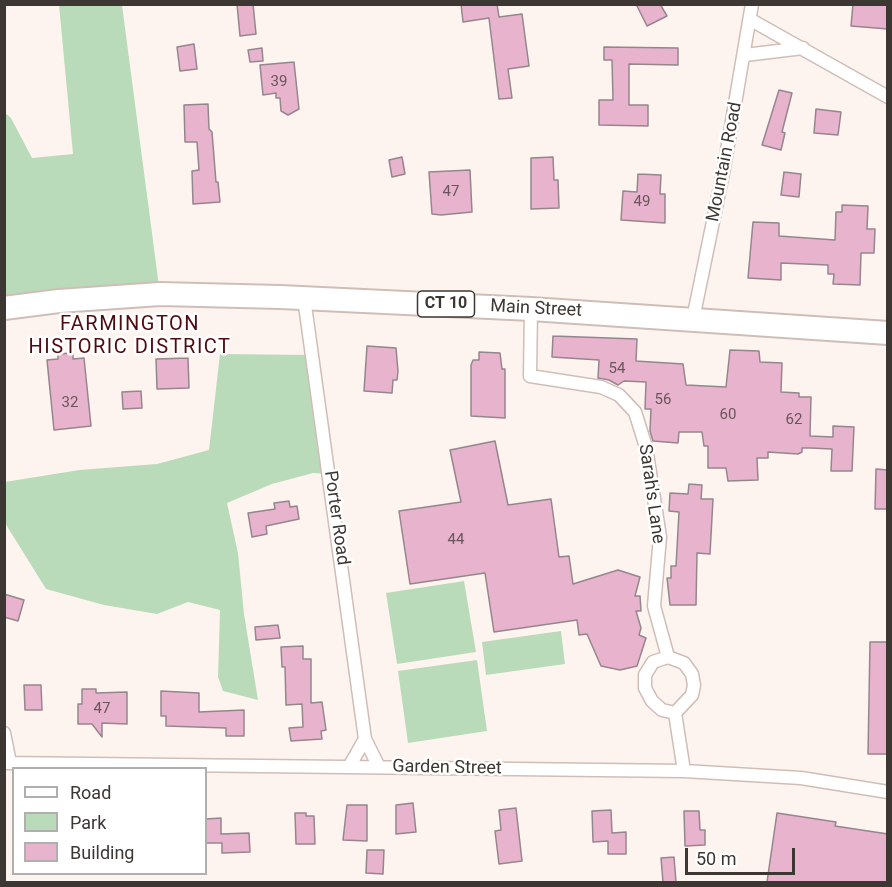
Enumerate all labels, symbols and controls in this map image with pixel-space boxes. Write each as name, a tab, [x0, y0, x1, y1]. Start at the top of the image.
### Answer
house number: 39	[271, 73, 287, 91]
street label: Mountain Road	[703, 100, 747, 224]
house number: 47	[443, 183, 459, 201]
house number: 49	[634, 193, 650, 211]
road number: CT 10	[418, 291, 474, 317]
street label: Main Street	[490, 296, 582, 322]
district label: FARMINGTON HISTORIC DISTRICT	[28, 313, 232, 360]
house number: 54	[609, 360, 625, 378]
house number: 56	[655, 391, 671, 409]
house number: 32	[62, 394, 78, 412]
house number: 60	[720, 406, 736, 424]
house number: 62	[786, 411, 802, 429]
street label: Sarah's Lane	[633, 443, 669, 545]
street label: Porter Road	[319, 469, 353, 567]
house number: 44	[448, 531, 464, 549]
house number: 47	[94, 700, 110, 718]
street label: Garden Street	[392, 756, 502, 780]
legend	[12, 767, 207, 875]
text: Road	[70, 782, 111, 803]
text: Park	[70, 812, 106, 833]
scale bar	[688, 836, 798, 874]
text: Building	[70, 842, 134, 863]
text: 50 m	[696, 848, 736, 869]

